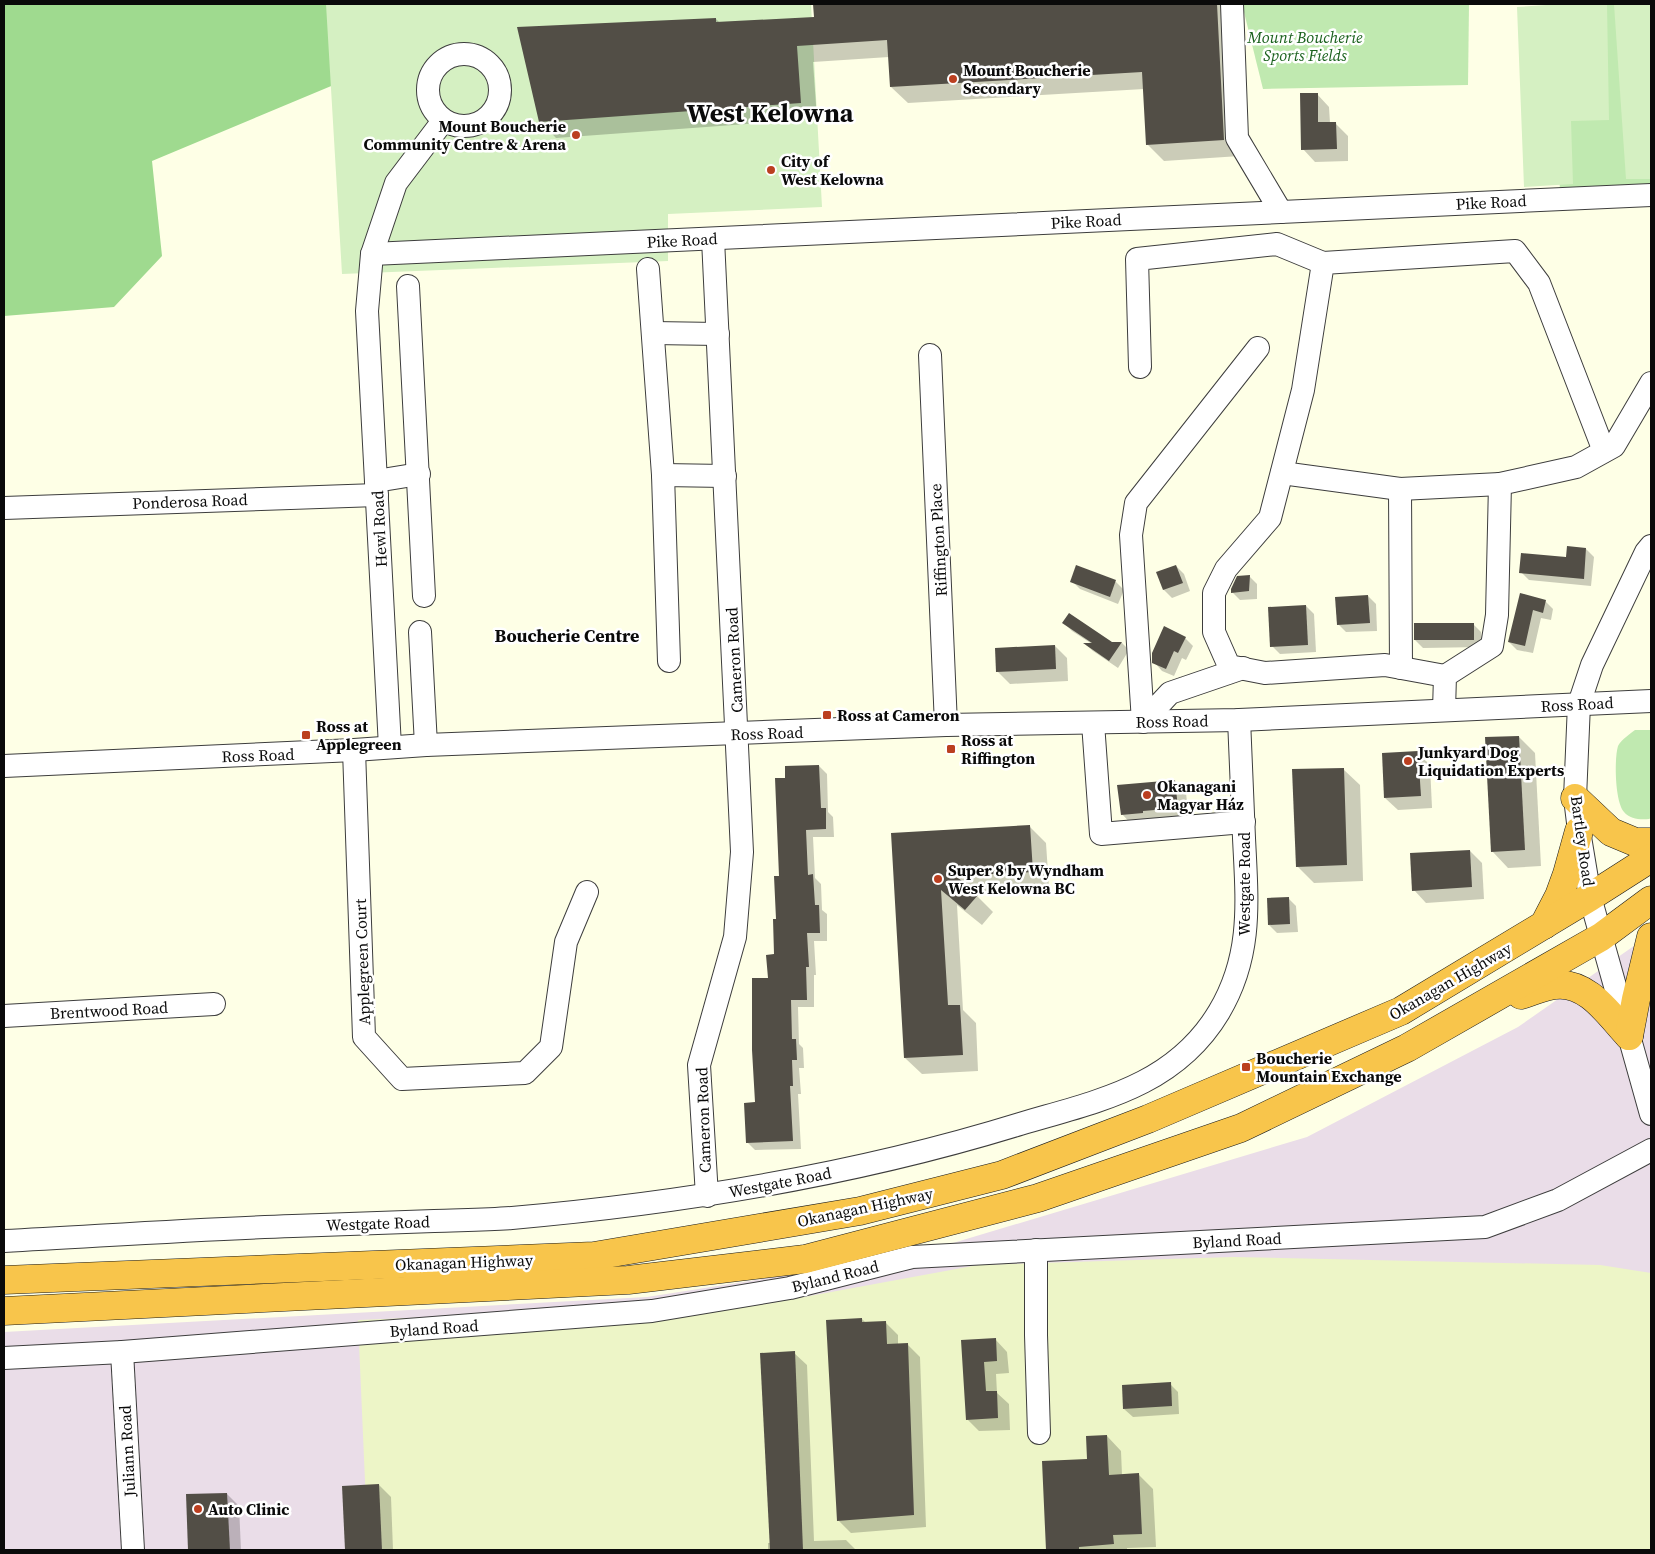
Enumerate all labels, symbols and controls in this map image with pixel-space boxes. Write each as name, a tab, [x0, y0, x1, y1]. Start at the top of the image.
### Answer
park label: Mount Boucherie Sports Fields	[1246, 26, 1363, 66]
place label: Mount Boucherie Secondary	[963, 59, 1091, 99]
marker: Mount Boucherie Secondary	[947, 73, 959, 85]
district label: West Kelowna	[686, 95, 854, 131]
place label: Mount Boucherie Community Centre & Arena	[363, 115, 566, 155]
marker: Mount Boucherie Community Centre & Arena	[570, 129, 582, 141]
place label: City of West Kelowna	[781, 150, 884, 190]
marker: City of West Kelowna	[765, 164, 777, 176]
street label: Pike Road	[1455, 189, 1527, 215]
street label: Pike Road	[1050, 208, 1122, 234]
street label: Pike Road	[646, 227, 718, 253]
street label: Riffington Place	[924, 483, 952, 597]
street label: Ponderosa Road	[132, 488, 248, 514]
street label: Hewl Road	[366, 490, 392, 568]
street label: Cameron Road	[720, 607, 748, 713]
district label: Boucherie Centre	[495, 623, 639, 648]
street label: Ross Road	[1540, 691, 1614, 717]
place label: Ross at Cameron	[837, 704, 960, 726]
marker: Ross at Cameron	[821, 709, 833, 721]
street label: Ross Road	[1135, 709, 1209, 733]
place label: Ross at Applegreen	[316, 715, 402, 755]
street label: Ross Road	[730, 721, 804, 745]
marker: Ross at Applegreen	[300, 729, 312, 741]
place label: Ross at Riffington	[961, 729, 1035, 769]
place label: Junkyard Dog Liquidation Experts	[1417, 741, 1564, 781]
street label: Ross Road	[221, 743, 295, 767]
marker: Ross at Riffington	[945, 743, 957, 755]
marker: Junkyard Dog Liquidation Experts	[1402, 755, 1414, 767]
place label: Okanagani Magyar Ház	[1157, 775, 1244, 815]
marker: Okanagani Magyar Ház	[1141, 789, 1153, 801]
street label: Bartley Road	[1566, 794, 1600, 888]
street label: Westgate Road	[1233, 832, 1255, 936]
place label: Super 8 by Wyndham West Kelowna BC	[948, 859, 1105, 899]
marker: Super 8 by Wyndham West Kelowna BC	[932, 873, 944, 885]
street label: Applegreen Court	[349, 898, 375, 1026]
street label: Okanagan Highway	[1385, 937, 1516, 1025]
street label: Brentwood Road	[49, 996, 169, 1024]
place label: Boucherie Mountain Exchange	[1256, 1047, 1402, 1087]
marker: Boucherie Mountain Exchange	[1240, 1061, 1252, 1073]
street label: Cameron Road	[690, 1067, 716, 1173]
street label: Westgate Road	[727, 1161, 833, 1203]
street label: Okanagan Highway	[795, 1182, 936, 1232]
street label: Westgate Road	[326, 1210, 430, 1236]
street label: Byland Road	[1192, 1227, 1282, 1253]
street label: Okanagan Highway	[395, 1249, 534, 1275]
street label: Byland Road	[789, 1255, 881, 1297]
street label: Byland Road	[389, 1314, 479, 1342]
street label: Juliann Road	[114, 1405, 140, 1498]
place label: Auto Clinic	[208, 1498, 289, 1520]
marker: Auto Clinic	[192, 1503, 204, 1515]

